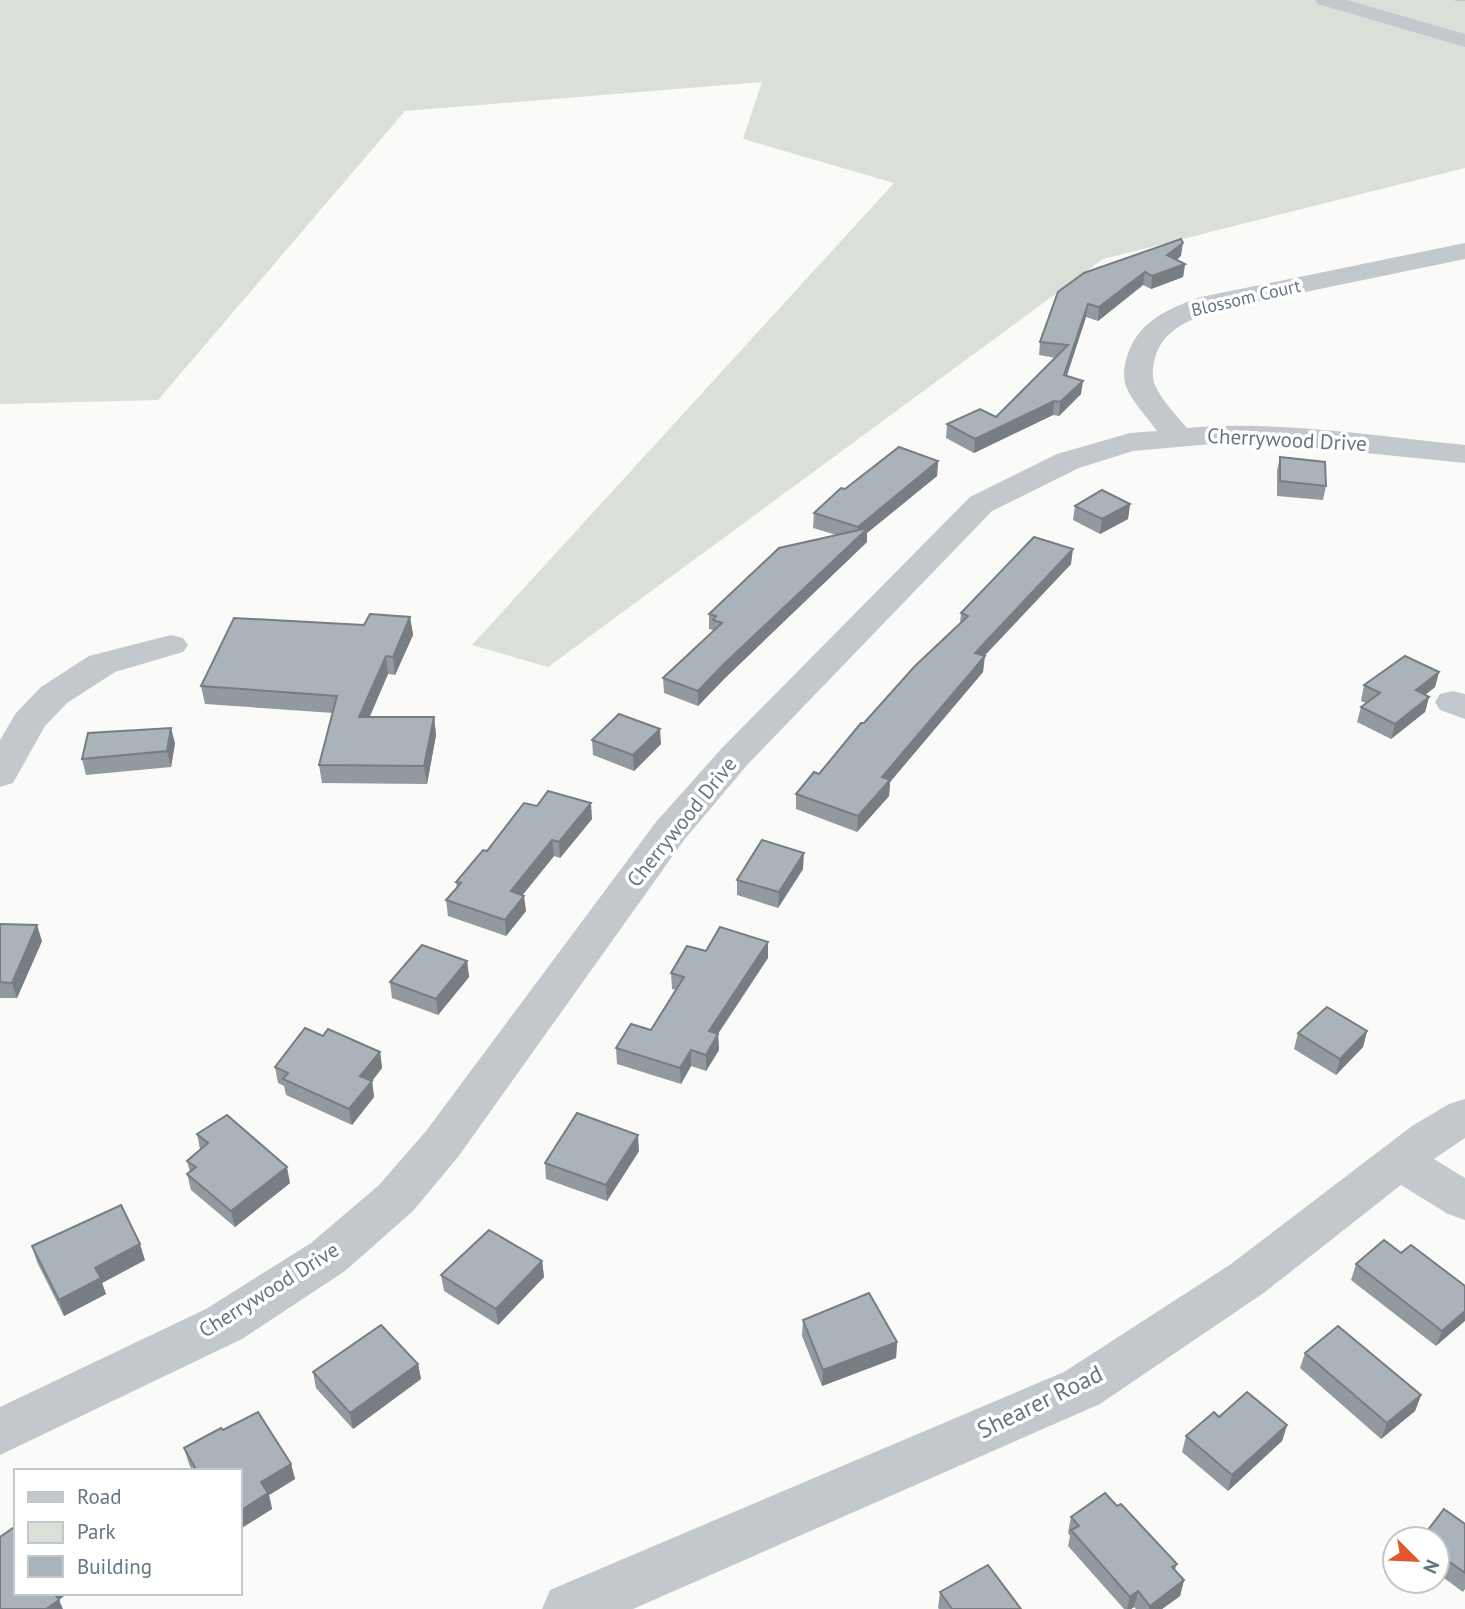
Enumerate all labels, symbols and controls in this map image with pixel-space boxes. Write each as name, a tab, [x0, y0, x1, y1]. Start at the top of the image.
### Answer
street label: Blossom Court	[1189, 274, 1303, 321]
street label: Cherrywood Drive	[1206, 422, 1368, 457]
street label: Cherrywood Drive	[621, 751, 742, 892]
street label: Cherrywood Drive	[194, 1236, 344, 1343]
street label: Shearer Road	[972, 1358, 1108, 1445]
legend	[14, 1469, 242, 1595]
text: Road	[77, 1483, 121, 1510]
text: Park	[77, 1518, 116, 1545]
north arrow	[1381, 1525, 1451, 1595]
text: Building	[77, 1553, 152, 1580]
text: N	[1418, 1556, 1445, 1577]

